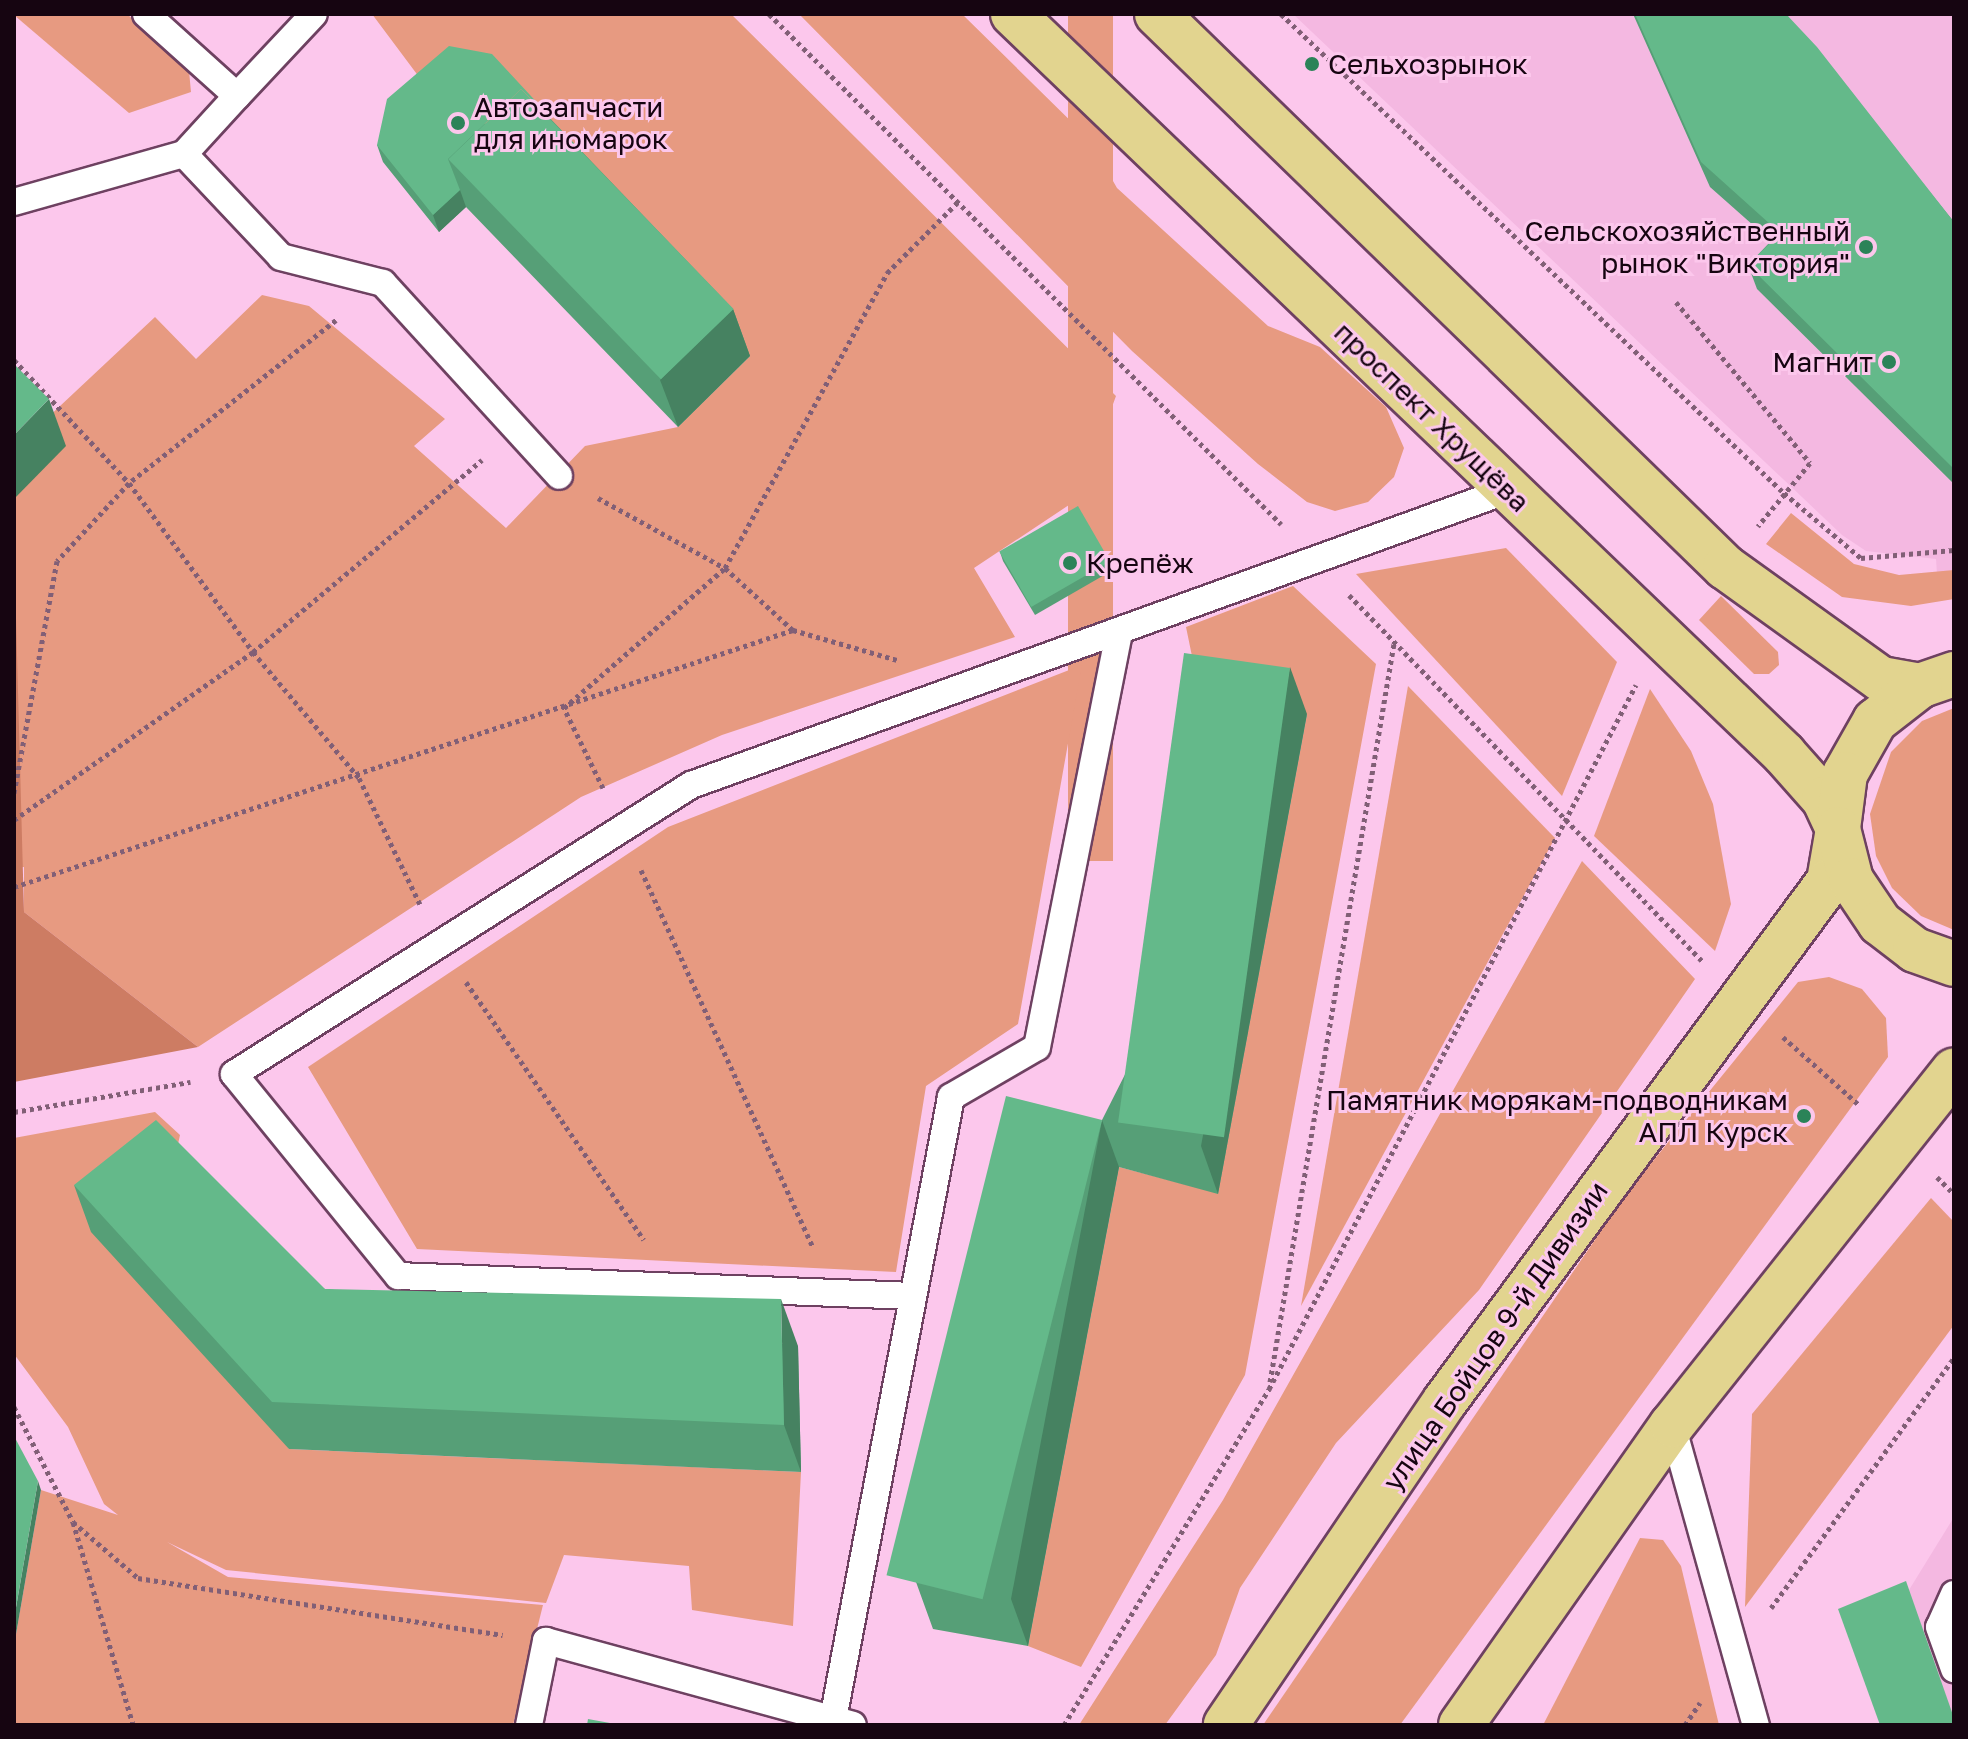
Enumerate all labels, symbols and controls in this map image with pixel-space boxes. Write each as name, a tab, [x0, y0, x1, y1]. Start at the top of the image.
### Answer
place label: Сельхозрынок	[1328, 47, 1528, 81]
marker: Сельхозрынок	[1303, 55, 1321, 73]
place label: Автозапчасти для иномарок	[474, 90, 668, 156]
marker: Автозапчасти для иномарок	[449, 114, 467, 132]
place label: Сельскохозяйственный рынок "Виктория"	[1525, 214, 1850, 280]
marker: Сельскохозяйственный рынок "Виктория"	[1857, 238, 1875, 256]
street label: проспект Хрущёва	[1327, 315, 1537, 519]
place label: Магнит	[1772, 345, 1873, 379]
marker: Магнит	[1880, 353, 1898, 371]
place label: Крепёж	[1086, 546, 1194, 580]
marker: Крепёж	[1061, 554, 1079, 572]
place label: Памятник морякам-подводникам АПЛ Курск	[1326, 1083, 1788, 1149]
marker: Памятник морякам-подводникам АПЛ Курск	[1795, 1107, 1813, 1125]
street label: улица Бойцов 9-й Дивизии	[1375, 1175, 1615, 1497]

